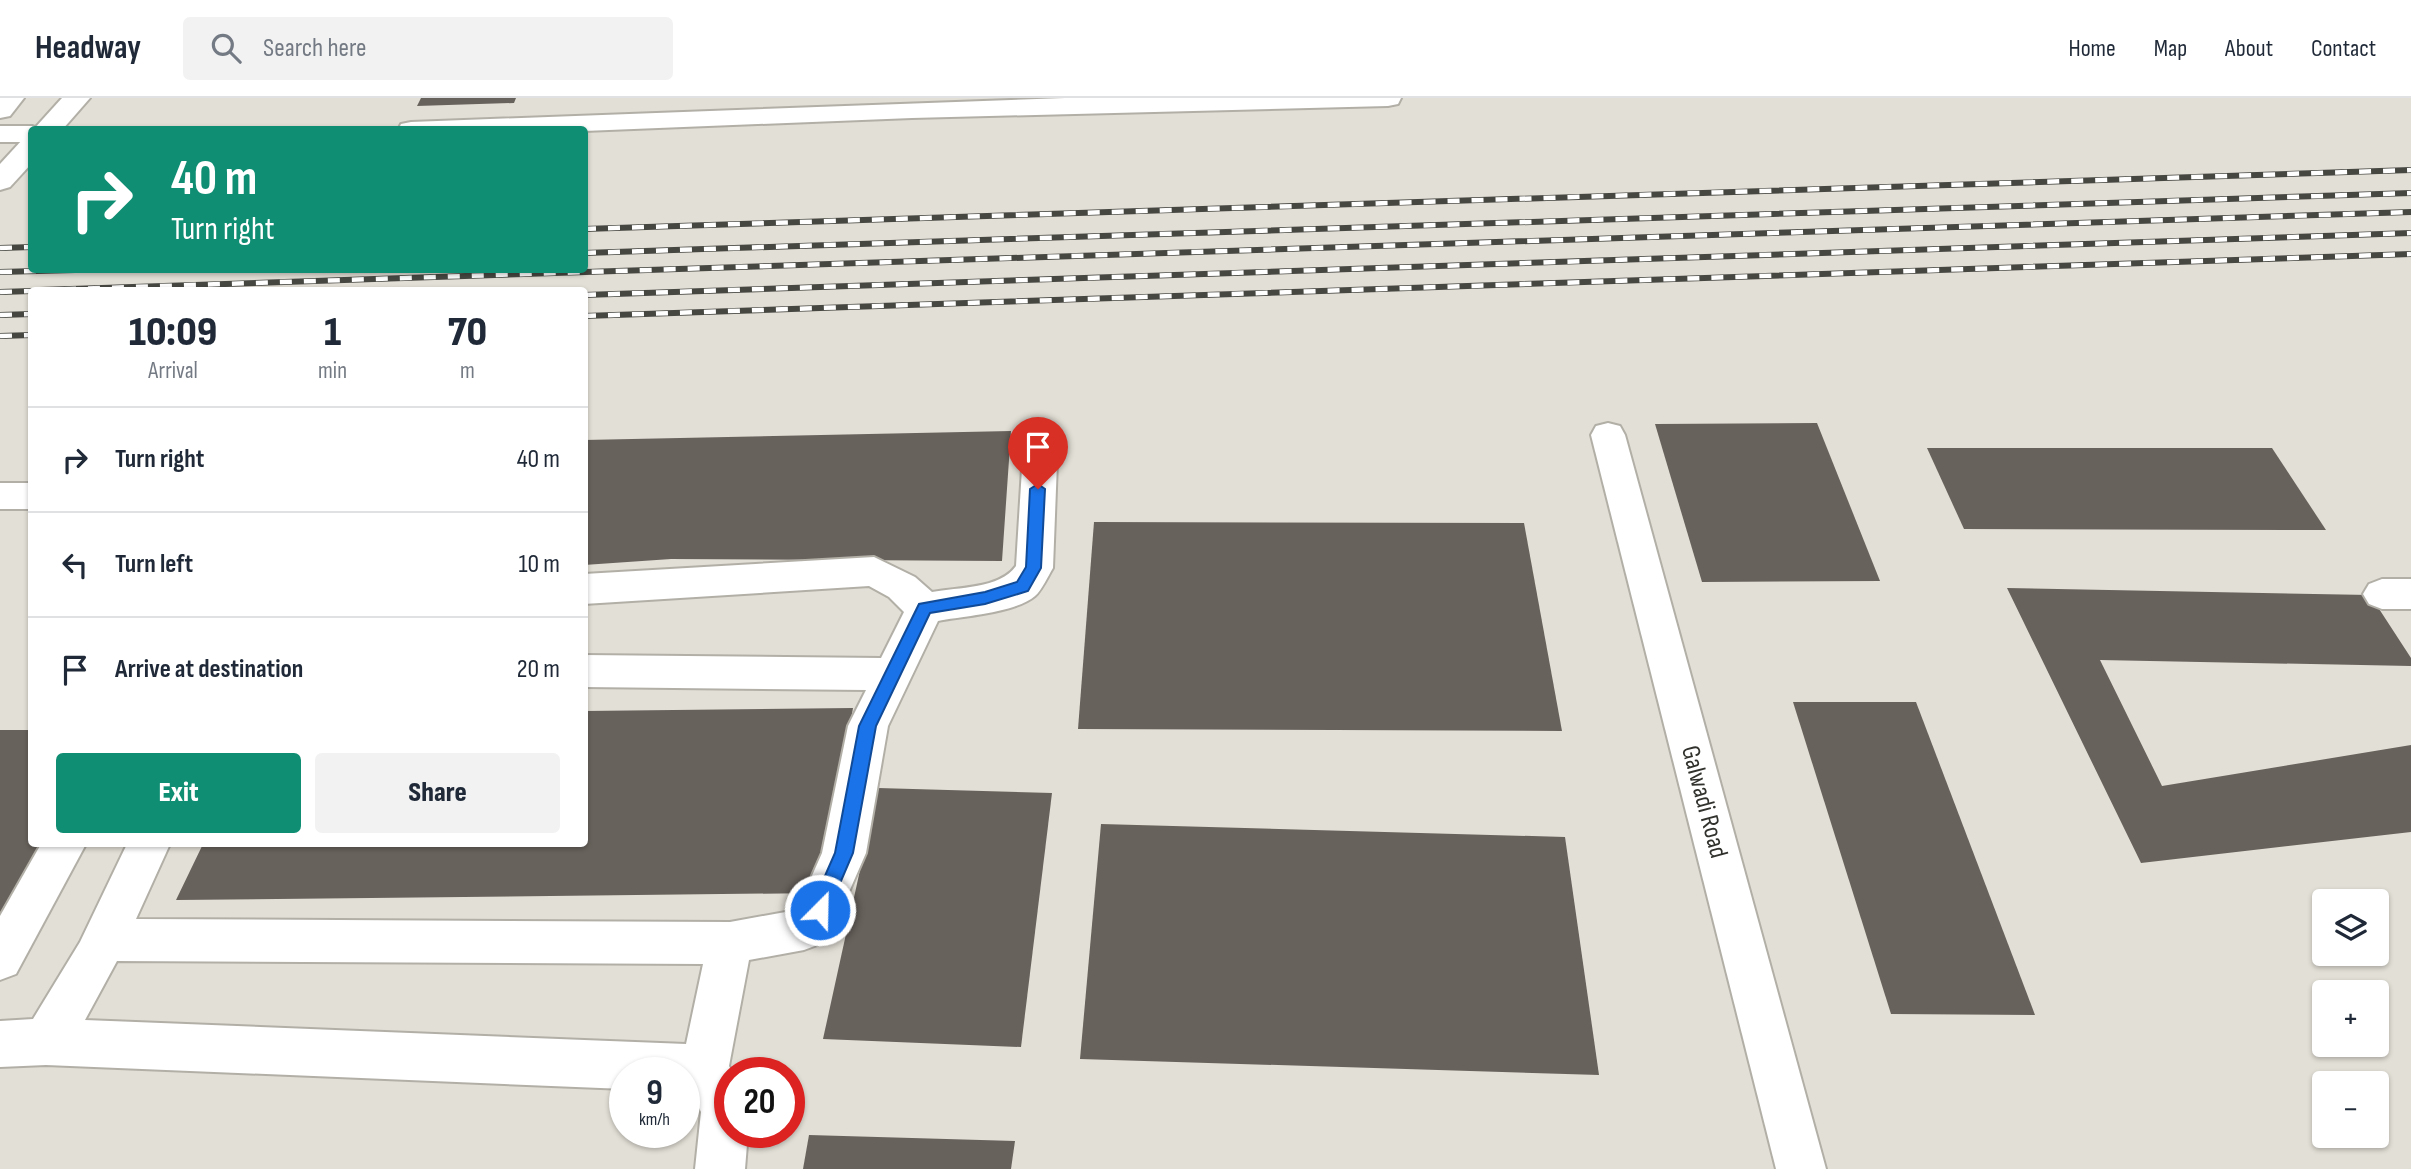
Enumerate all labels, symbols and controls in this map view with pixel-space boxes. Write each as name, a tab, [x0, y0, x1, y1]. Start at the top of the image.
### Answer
search box	[183, 17, 673, 80]
text: Headway	[35, 28, 141, 68]
icon: search	[207, 29, 245, 67]
text: Search here	[263, 33, 366, 64]
text: Home	[2068, 34, 2116, 63]
text: Map	[2154, 34, 2187, 63]
text: About	[2225, 34, 2273, 63]
text: Contact	[2311, 34, 2376, 63]
text: 40 m	[171, 150, 257, 209]
icon: right	[56, 154, 147, 245]
text: Turn right	[171, 210, 275, 249]
text: 10:09	[129, 307, 217, 358]
text: 1	[324, 307, 341, 358]
text: 70	[448, 307, 487, 358]
text: Arrival	[148, 357, 198, 385]
text: min	[318, 357, 347, 385]
text: m	[460, 357, 475, 385]
pin	[1008, 417, 1068, 489]
icon: arrive	[1019, 428, 1057, 466]
icon: right	[56, 441, 94, 479]
text: Turn right	[115, 444, 204, 475]
text: 40 m	[517, 444, 560, 475]
icon: left	[56, 546, 94, 584]
text: Turn left	[115, 549, 193, 580]
text: 10 m	[518, 549, 560, 580]
icon: arrive	[56, 651, 94, 689]
text: Arrive at destination	[115, 654, 303, 685]
text: 20 m	[517, 654, 560, 685]
street label: Galwadi Road	[1674, 742, 1734, 862]
button: Exit	[56, 753, 301, 833]
button: Share	[315, 753, 560, 833]
position arrow	[783, 873, 857, 947]
map controls	[2312, 889, 2389, 1148]
button: layers	[2312, 889, 2389, 966]
button: +	[2312, 980, 2389, 1057]
speed limit sign: 20	[714, 1057, 805, 1148]
button: −	[2312, 1071, 2389, 1148]
text: 9	[646, 1072, 663, 1115]
text: km/h	[639, 1109, 670, 1130]

